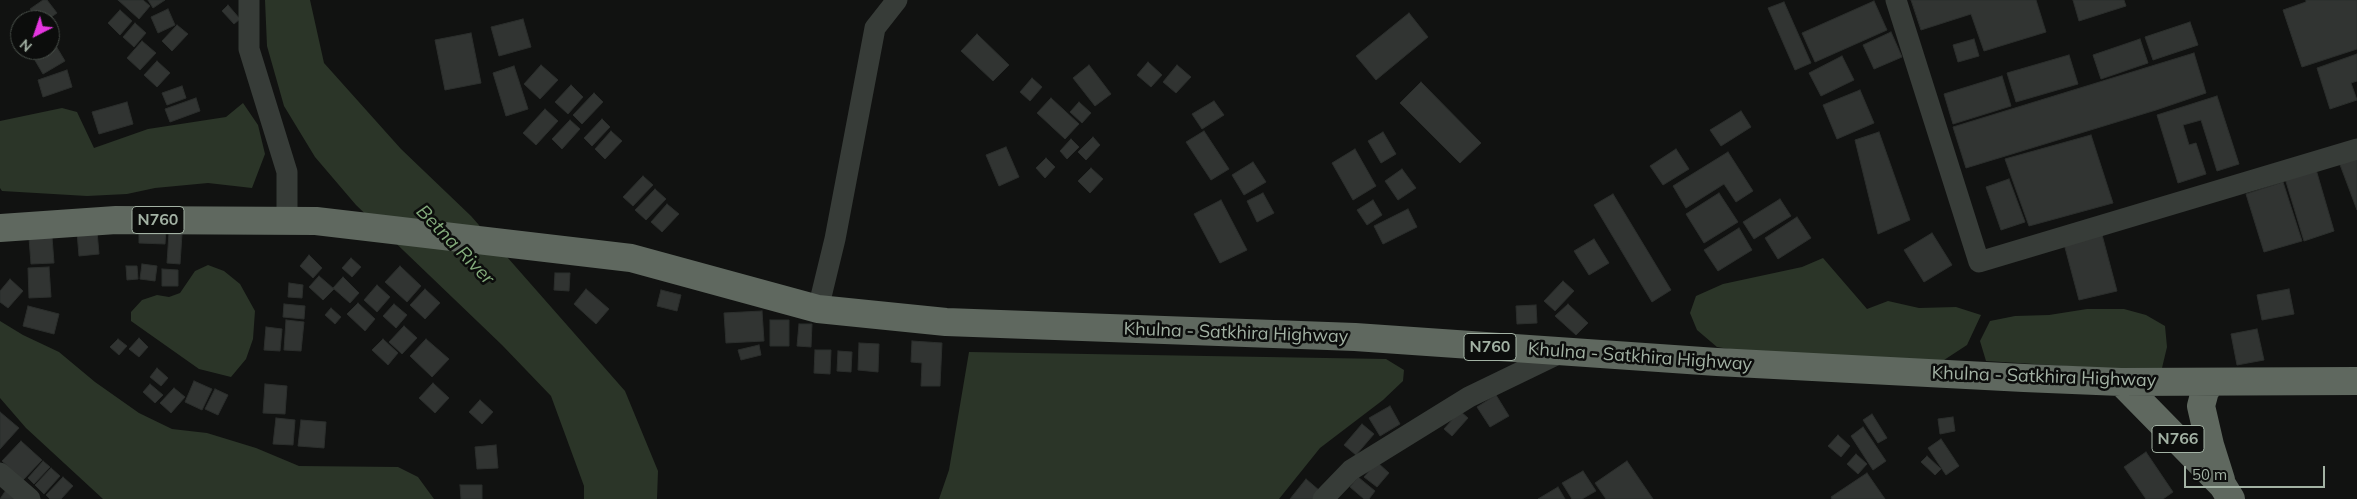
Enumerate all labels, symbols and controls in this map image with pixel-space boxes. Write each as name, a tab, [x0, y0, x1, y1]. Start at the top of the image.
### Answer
north arrow	[10, 10, 60, 60]
text: N	[16, 35, 36, 56]
water label: Betna River	[411, 200, 499, 290]
road number: N760	[132, 206, 184, 234]
street label: Khulna - Satkhira Highway	[1123, 318, 1349, 348]
road number: N760	[1464, 334, 1516, 361]
street label: Khulna - Satkhira Highway	[1527, 338, 1753, 376]
street label: Khulna - Satkhira Highway	[1931, 362, 2157, 392]
road number: N766	[2152, 426, 2204, 452]
scale bar	[2187, 456, 2328, 488]
text: 50 m	[2192, 465, 2227, 484]

